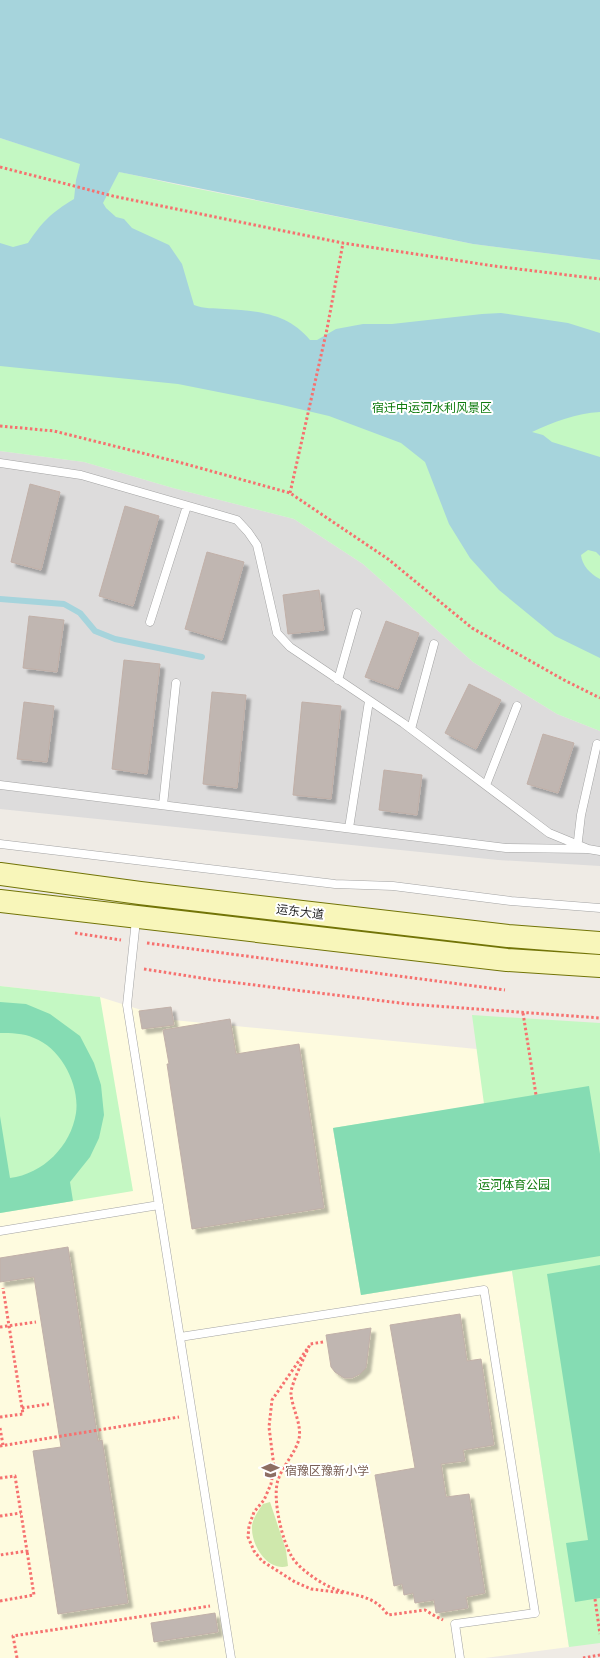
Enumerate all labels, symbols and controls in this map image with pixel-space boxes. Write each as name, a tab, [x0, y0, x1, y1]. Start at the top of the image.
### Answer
park label: 宿迁中运河水利风景区	[372, 401, 492, 415]
street label: 运东大道	[275, 902, 325, 922]
park label: 运河体育公园	[478, 1178, 550, 1192]
school or university icon: 宿豫区豫新小学	[261, 1461, 281, 1481]
place label: 宿豫区豫新小学	[285, 1464, 369, 1478]

